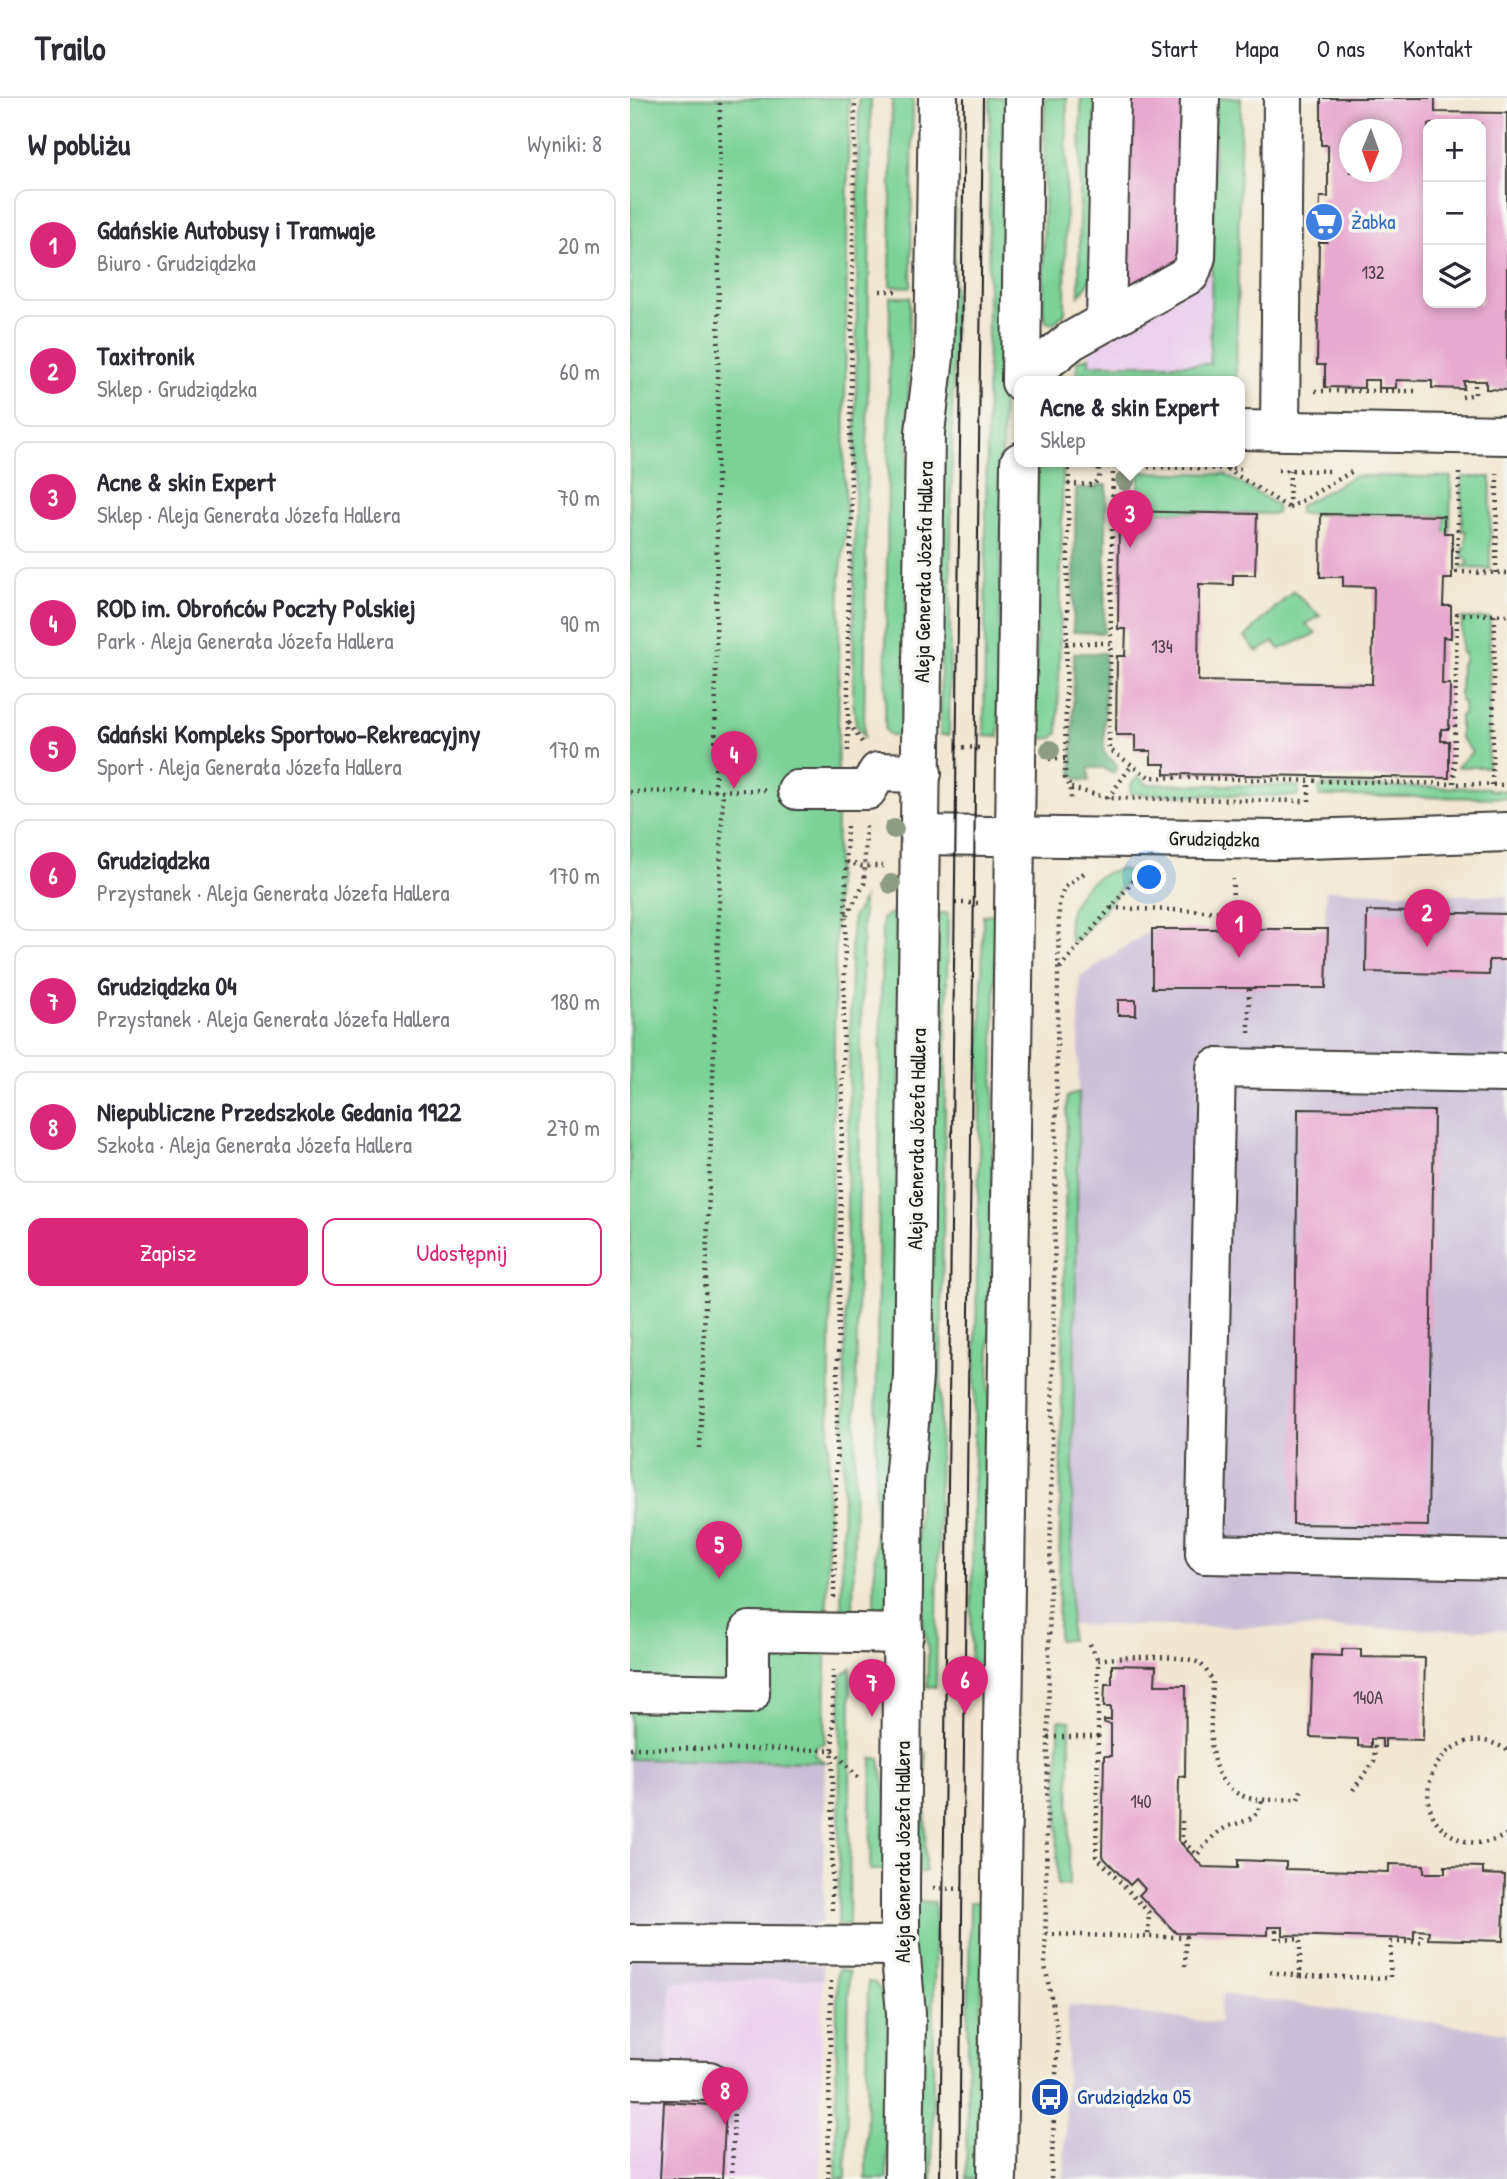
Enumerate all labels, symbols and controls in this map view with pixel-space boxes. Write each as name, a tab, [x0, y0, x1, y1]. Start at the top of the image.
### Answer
text: Trailo	[35, 26, 106, 70]
text: Start	[1151, 32, 1197, 64]
text: Mapa	[1235, 32, 1279, 64]
text: O nas	[1317, 32, 1365, 64]
text: Kontakt	[1403, 32, 1472, 64]
north arrow	[1339, 119, 1402, 182]
map controls	[1423, 119, 1486, 308]
button: +	[1423, 119, 1486, 182]
text: W pobliżu	[28, 124, 130, 164]
text: Wyniki: 8	[527, 128, 602, 159]
button: −	[1423, 182, 1486, 245]
supermarket icon: Żabka	[1303, 201, 1345, 243]
place label: Żabka	[1351, 207, 1395, 236]
text: Gdańskie Autobusy i Tramwaje	[97, 212, 376, 247]
text: 1	[49, 230, 57, 261]
text: 20 m	[558, 230, 600, 261]
button: layers	[1423, 245, 1486, 308]
text: Biuro · Grudziądzka	[97, 247, 256, 278]
house number: 132	[1361, 260, 1385, 285]
text: Taxitronik	[97, 338, 195, 373]
text: 2	[48, 356, 58, 387]
text: 60 m	[560, 356, 600, 387]
text: Sklep · Grudziądzka	[97, 373, 257, 404]
popup	[1014, 376, 1245, 467]
text: Acne & skin Expert	[1040, 389, 1219, 424]
text: Sklep	[1040, 424, 1085, 455]
street label: Aleja Generała Józefa Hallera	[907, 461, 940, 683]
text: Acne & skin Expert	[97, 464, 276, 499]
text: 3	[48, 482, 58, 513]
text: 70 m	[557, 482, 600, 513]
pin: 3	[1107, 490, 1153, 548]
text: Sklep · Aleja Generała Józefa Hallera	[97, 499, 400, 530]
text: ROD im. Obrońców Poczty Polskiej	[97, 590, 416, 625]
text: 4	[49, 608, 57, 639]
text: 90 m	[560, 608, 600, 639]
text: Park · Aleja Generała Józefa Hallera	[97, 625, 394, 656]
house number: 134	[1151, 634, 1173, 659]
text: Gdański Kompleks Sportowo-Rekreacyjny	[97, 716, 481, 751]
pin: 4	[711, 731, 757, 789]
text: 5	[48, 734, 58, 765]
text: 170 m	[549, 734, 600, 765]
text: Sport · Aleja Generała Józefa Hallera	[97, 751, 402, 782]
street label: Grudziądzka	[1168, 823, 1260, 854]
text: Grudziądzka	[97, 842, 209, 877]
text: 6	[48, 860, 58, 891]
text: 170 m	[549, 860, 600, 891]
your location	[1132, 860, 1166, 894]
text: Przystanek · Aleja Generała Józefa Hallera	[97, 877, 449, 908]
pin: 2	[1404, 889, 1450, 947]
pin: 1	[1216, 900, 1262, 958]
text: Grudziądzka 04	[97, 968, 237, 1003]
text: 7	[47, 986, 59, 1017]
text: 180 m	[550, 986, 600, 1017]
text: Przystanek · Aleja Generała Józefa Hallera	[97, 1003, 449, 1034]
street label: Aleja Generała Józefa Hallera	[900, 1028, 933, 1250]
text: Niepubliczne Przedszkole Gedania 1922	[97, 1094, 461, 1129]
text: 8	[48, 1112, 58, 1143]
text: 270 m	[547, 1112, 600, 1143]
text: Szkoła · Aleja Generała Józefa Hallera	[97, 1129, 412, 1160]
button: Zapisz	[28, 1218, 308, 1286]
button: Udostępnij	[322, 1218, 602, 1286]
pin: 5	[696, 1521, 742, 1579]
pin: 6	[942, 1656, 988, 1714]
pin: 7	[849, 1659, 895, 1717]
house number: 140A	[1353, 1685, 1383, 1710]
street label: Aleja Generała Józefa Hallera	[888, 1741, 917, 1963]
house number: 140	[1130, 1789, 1152, 1814]
pin: 8	[702, 2067, 748, 2125]
bus stop icon: Grudziądzka 05	[1029, 2076, 1071, 2118]
place label: Grudziądzka 05	[1077, 2082, 1191, 2111]

